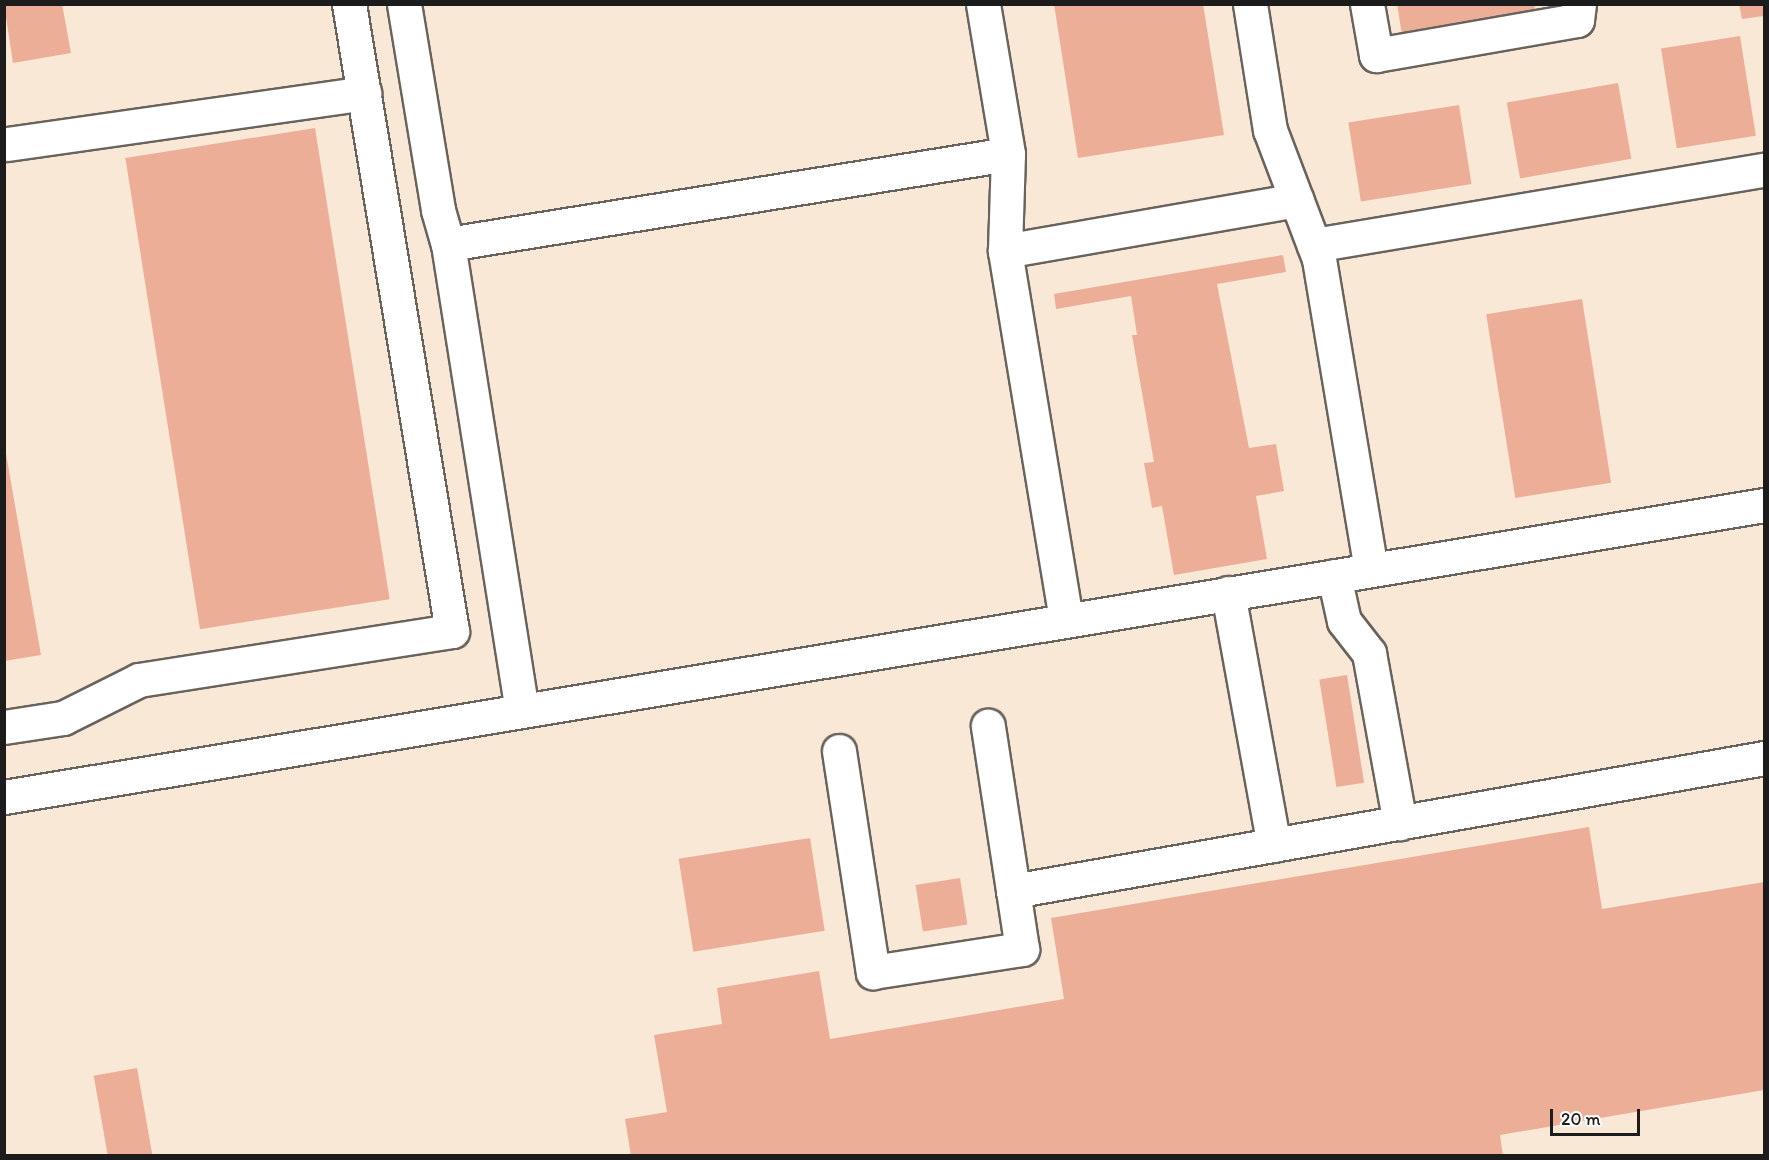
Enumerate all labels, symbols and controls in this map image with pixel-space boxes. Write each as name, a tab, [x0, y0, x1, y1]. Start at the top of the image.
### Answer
scale bar	[1553, 1097, 1643, 1135]
text: 20 m	[1561, 1108, 1601, 1130]

